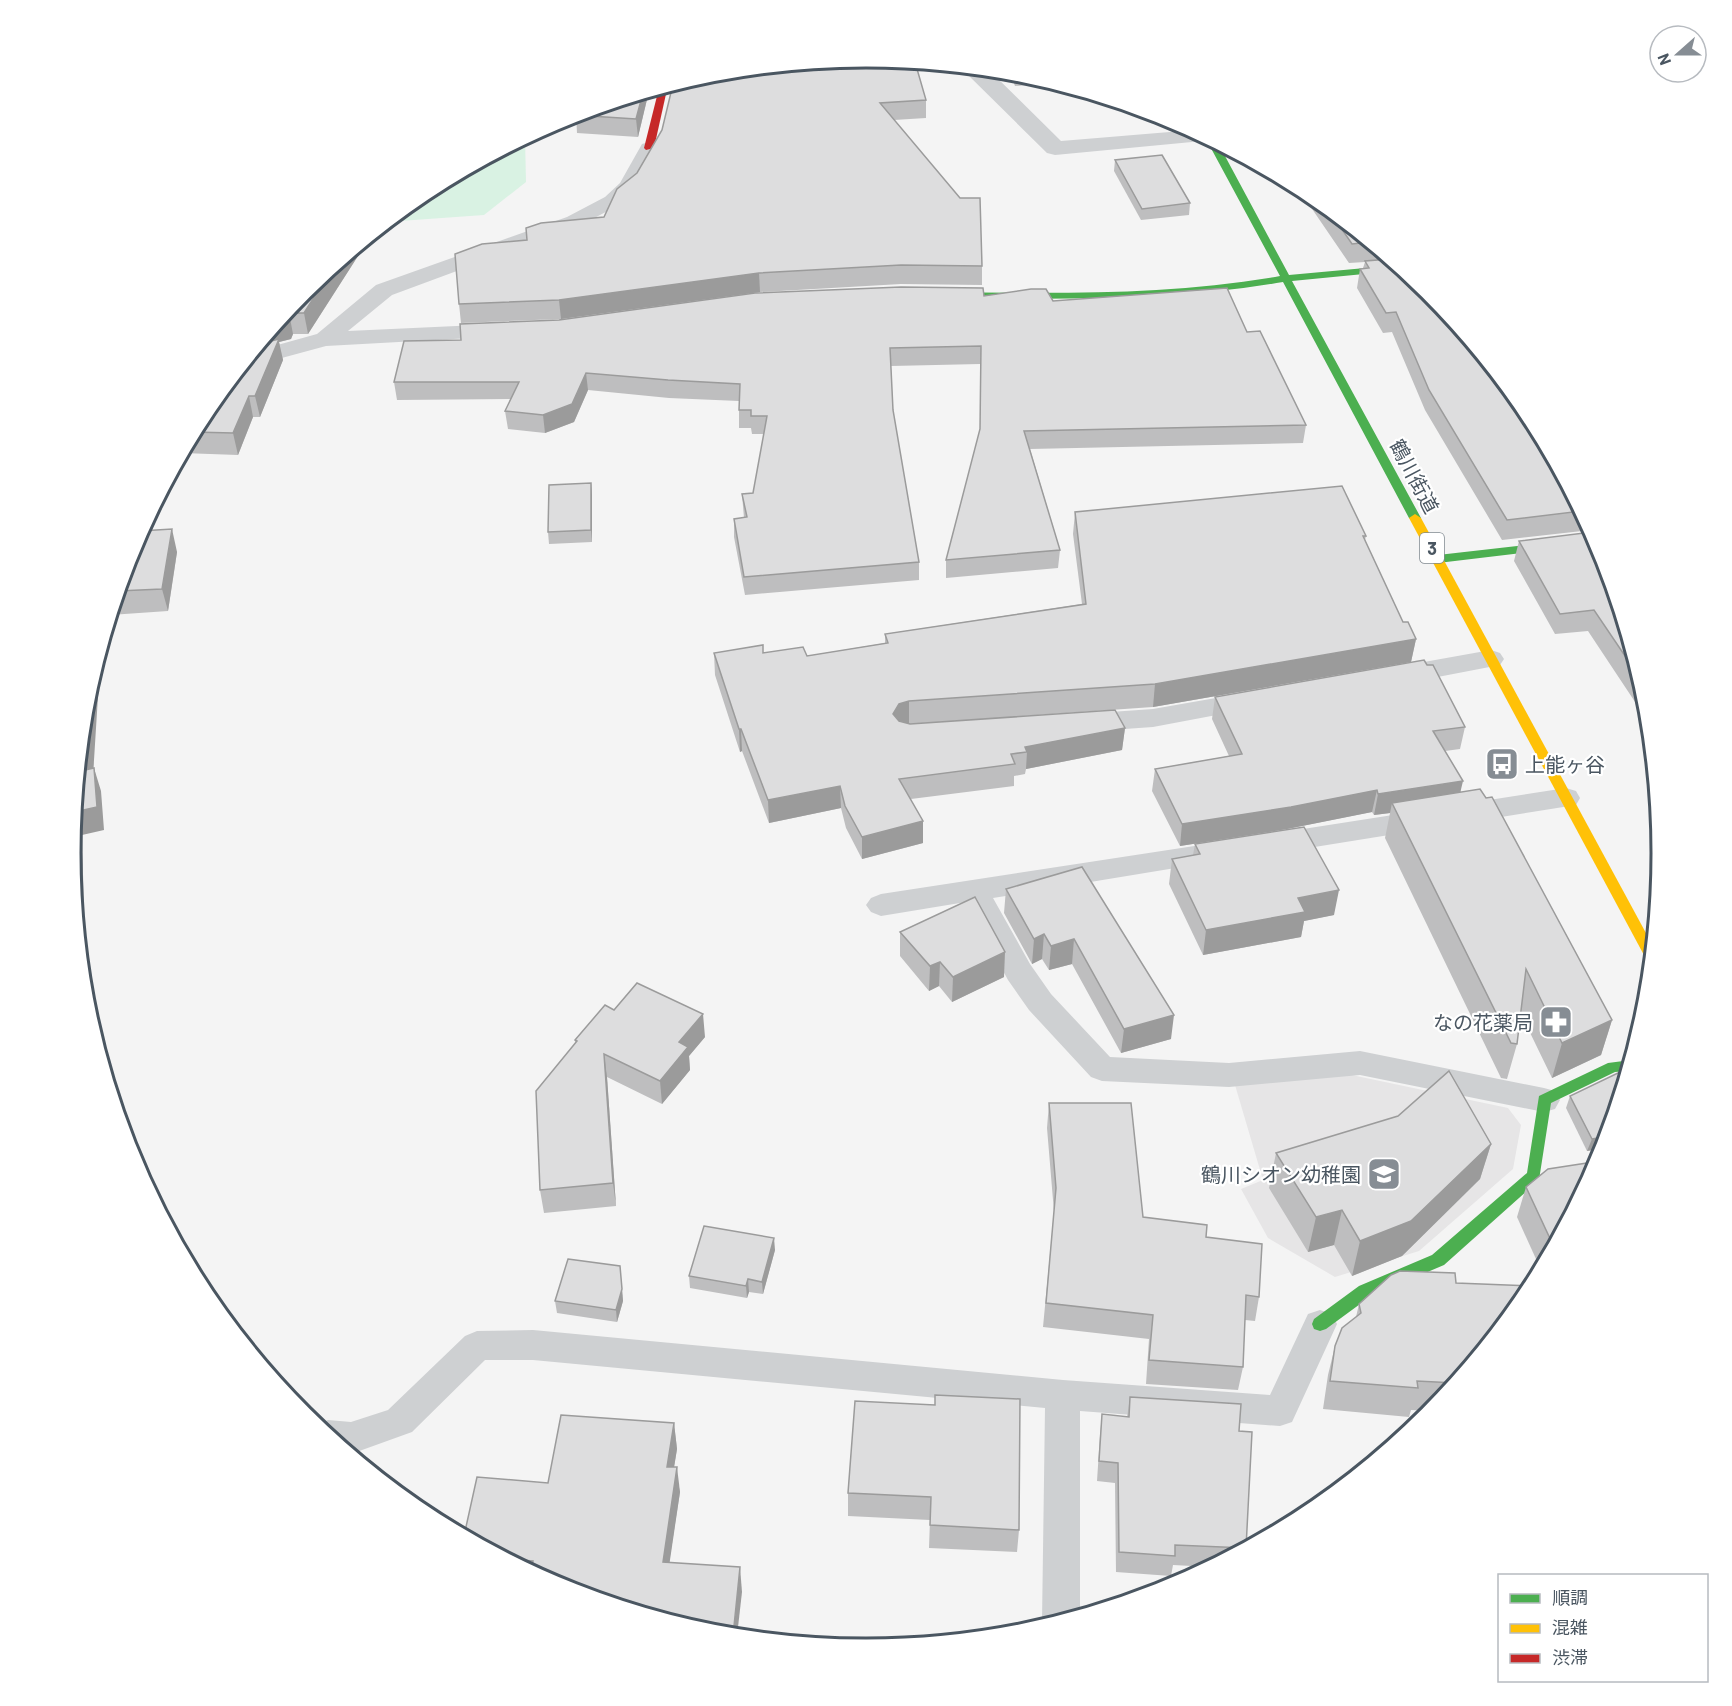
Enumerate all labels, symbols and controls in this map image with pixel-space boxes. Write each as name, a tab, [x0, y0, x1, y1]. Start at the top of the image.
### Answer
north arrow	[1648, 24, 1708, 84]
text: N	[1653, 51, 1674, 68]
street label: 鶴川街道	[1386, 435, 1444, 517]
road number: 3	[1420, 533, 1444, 563]
bus stop icon: 上能ヶ谷	[1484, 746, 1520, 782]
place label: 上能ヶ谷	[1525, 752, 1605, 776]
pharmacy icon: なの花薬局	[1538, 1004, 1574, 1040]
place label: なの花薬局	[1433, 1010, 1533, 1034]
school or university icon: 鶴川シオン幼稚園	[1366, 1156, 1402, 1192]
place label: 鶴川シオン幼稚園	[1201, 1162, 1361, 1186]
legend	[1498, 1574, 1708, 1682]
text: 順調	[1552, 1586, 1588, 1608]
text: 混雑	[1552, 1616, 1588, 1638]
text: 渋滞	[1552, 1646, 1588, 1668]

